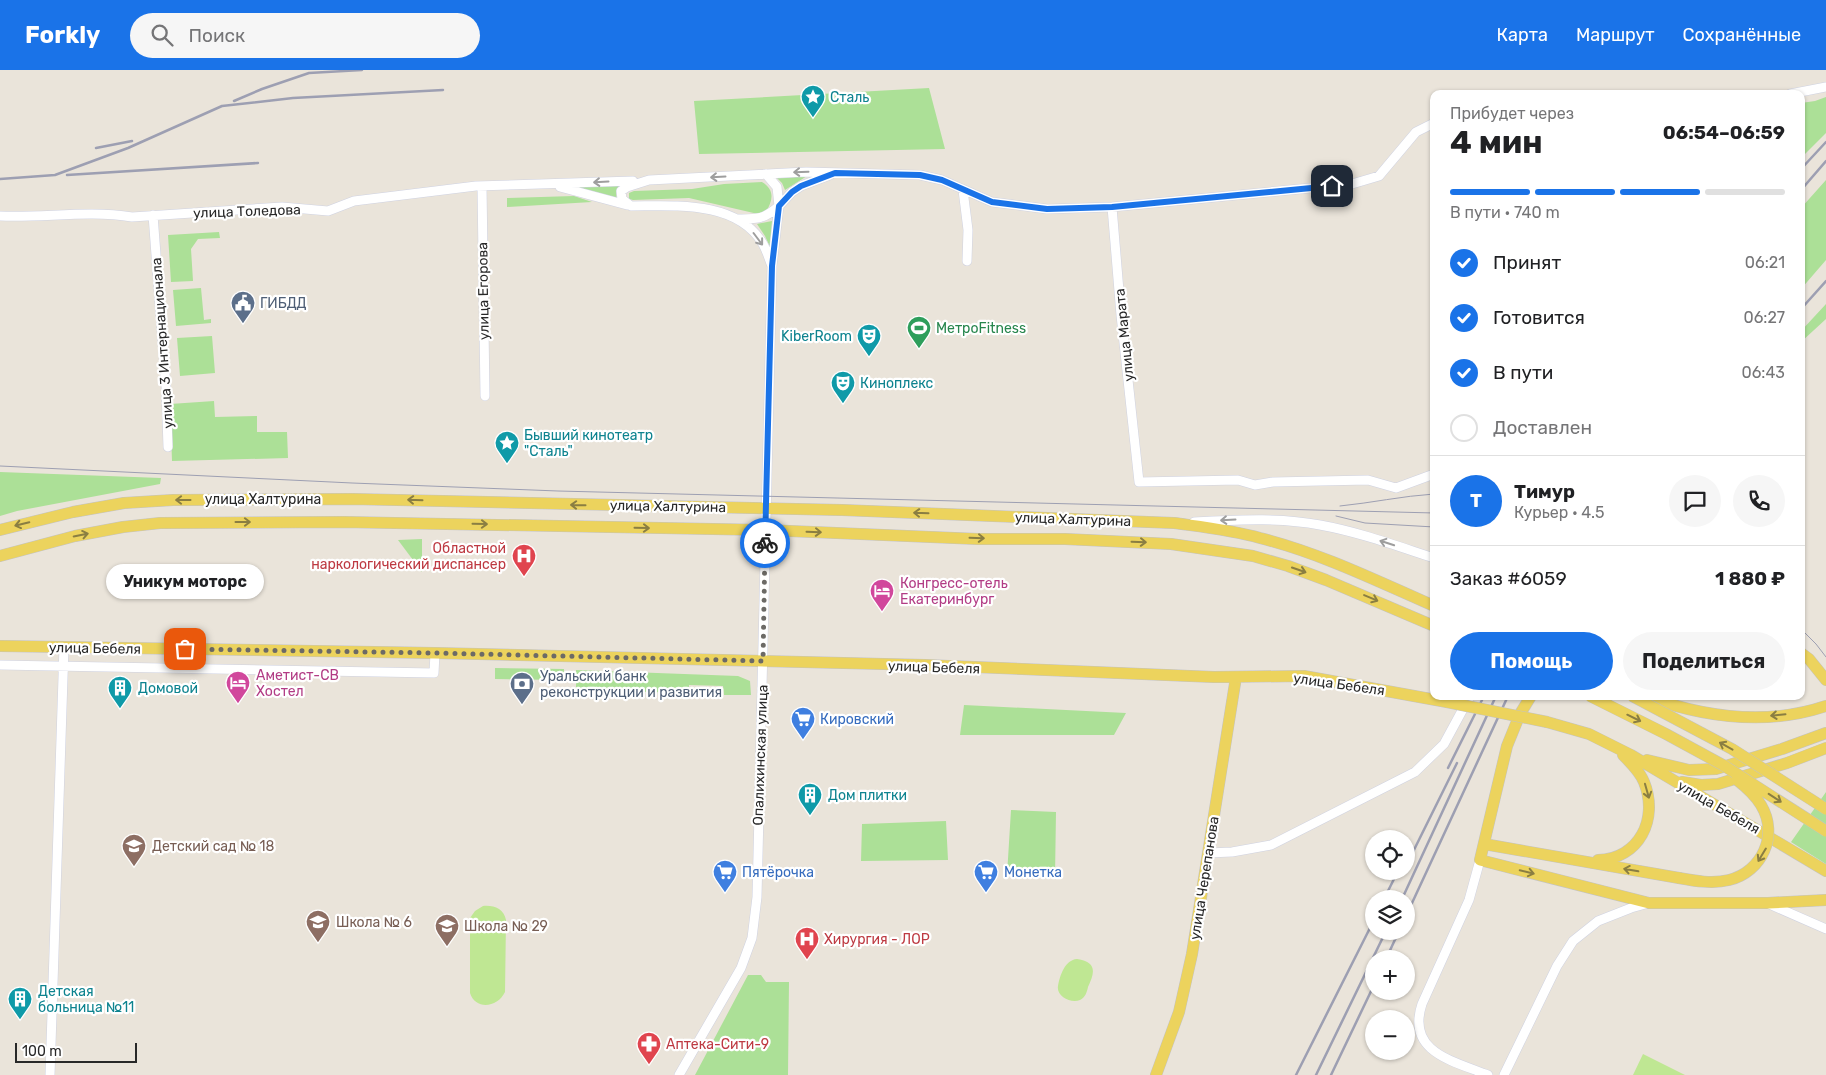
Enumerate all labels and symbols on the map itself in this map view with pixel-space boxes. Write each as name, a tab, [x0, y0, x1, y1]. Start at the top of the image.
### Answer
place icon: Сталь	[800, 84, 826, 118]
place label: Сталь	[830, 89, 869, 106]
pin	[1311, 165, 1353, 207]
one-way arrow	[793, 168, 809, 177]
one-way arrow	[710, 173, 726, 182]
one-way arrow	[593, 178, 609, 187]
street label: улица Толедова	[193, 201, 301, 222]
one-way arrow	[753, 232, 763, 246]
street label: улица Егорова	[474, 242, 493, 340]
street label: улица 3 Интернационала	[148, 257, 177, 429]
street label: улица Марата	[1111, 288, 1138, 382]
public building icon: ГИБДД	[230, 290, 256, 324]
place label: ГИБДД	[260, 295, 307, 312]
sports icon: МетроFitness	[906, 315, 932, 349]
place label: МетроFitness	[936, 320, 1026, 337]
theatre icon: KiberRoom	[856, 323, 882, 357]
place label: KiberRoom	[781, 328, 852, 345]
theatre icon: Киноплекс	[830, 370, 856, 404]
place label: Киноплекс	[860, 375, 933, 392]
place label: Бывший кинотеатр "Сталь"	[524, 427, 653, 460]
place icon: Бывший кинотеатр "Сталь"	[494, 430, 520, 464]
street label: улица Халтурина	[205, 491, 321, 508]
one-way arrow	[175, 495, 191, 505]
one-way arrow	[407, 496, 423, 505]
street label: улица Халтурина	[610, 497, 726, 516]
one-way arrow	[570, 500, 586, 509]
one-way arrow	[913, 508, 929, 518]
street label: улица Халтурина	[1015, 509, 1131, 530]
one-way arrow	[1220, 516, 1236, 525]
one-way arrow	[234, 517, 250, 527]
courier	[740, 518, 790, 568]
one-way arrow	[472, 519, 488, 529]
one-way arrow	[15, 520, 31, 529]
one-way arrow	[634, 523, 650, 532]
one-way arrow	[806, 527, 822, 536]
one-way arrow	[73, 529, 89, 539]
one-way arrow	[968, 534, 984, 543]
one-way arrow	[1131, 538, 1147, 547]
one-way arrow	[1380, 538, 1396, 548]
place label: Областной наркологический диспансер	[311, 540, 506, 573]
hospital icon: Областной наркологический диспансер	[511, 543, 537, 577]
callout: Уникум моторс	[106, 564, 264, 599]
one-way arrow	[1290, 566, 1306, 575]
place label: Конгресс-отель Екатеринбург	[900, 575, 1008, 608]
hotel icon: Конгресс-отель Екатеринбург	[869, 578, 895, 612]
one-way arrow	[1363, 594, 1378, 604]
pin	[164, 628, 206, 670]
street label: улица Бебеля	[49, 639, 141, 658]
street label: улица Бебеля	[888, 657, 980, 678]
place label: Аметист-СВ Хостел	[256, 667, 339, 700]
place label: Уральский банк реконструкции и развития	[540, 668, 722, 701]
hotel icon: Аметист-СВ Хостел	[225, 670, 251, 704]
street label: улица Бебеля	[1292, 670, 1386, 699]
bank icon: Уральский банк реконструкции и развития	[509, 671, 535, 705]
building icon: Домовой	[107, 675, 133, 709]
place label: Домовой	[138, 680, 198, 697]
street label: Опалихинская улица	[750, 684, 771, 826]
supermarket icon: Кировский	[790, 706, 816, 740]
one-way arrow	[1771, 710, 1787, 720]
place label: Кировский	[820, 711, 894, 728]
one-way arrow	[1626, 713, 1641, 723]
one-way arrow	[1719, 740, 1733, 750]
street label: улица Бебеля	[1675, 777, 1763, 838]
building icon: Дом плитки	[797, 782, 823, 816]
one-way arrow	[1643, 783, 1652, 799]
place label: Дом плитки	[828, 787, 907, 804]
one-way arrow	[1768, 792, 1782, 803]
street label: улица Черепанова	[1186, 815, 1223, 941]
school or university icon: Детский сад № 18	[121, 833, 147, 867]
place label: Детский сад № 18	[152, 838, 275, 855]
one-way arrow	[1756, 847, 1766, 861]
supermarket icon: Пятёрочка	[712, 859, 738, 893]
supermarket icon: Монетка	[973, 859, 999, 893]
place label: Пятёрочка	[742, 864, 814, 881]
place label: Монетка	[1004, 864, 1062, 881]
one-way arrow	[1624, 864, 1640, 874]
one-way arrow	[1519, 868, 1535, 877]
school or university icon: Школа № 6	[305, 909, 331, 943]
school or university icon: Школа № 29	[434, 913, 460, 947]
place label: Школа № 6	[336, 914, 412, 931]
place label: Школа № 29	[464, 918, 548, 935]
hospital icon: Хирургия - ЛОР	[794, 926, 820, 960]
place label: Хирургия - ЛОР	[824, 931, 930, 948]
place label: Детская больница №11	[38, 983, 134, 1016]
building icon: Детская больница №11	[7, 986, 33, 1020]
pharmacy icon: Аптека-Сити-9	[636, 1031, 662, 1065]
place label: Аптека-Сити-9	[666, 1036, 769, 1053]
scale bar	[15, 1040, 138, 1063]

